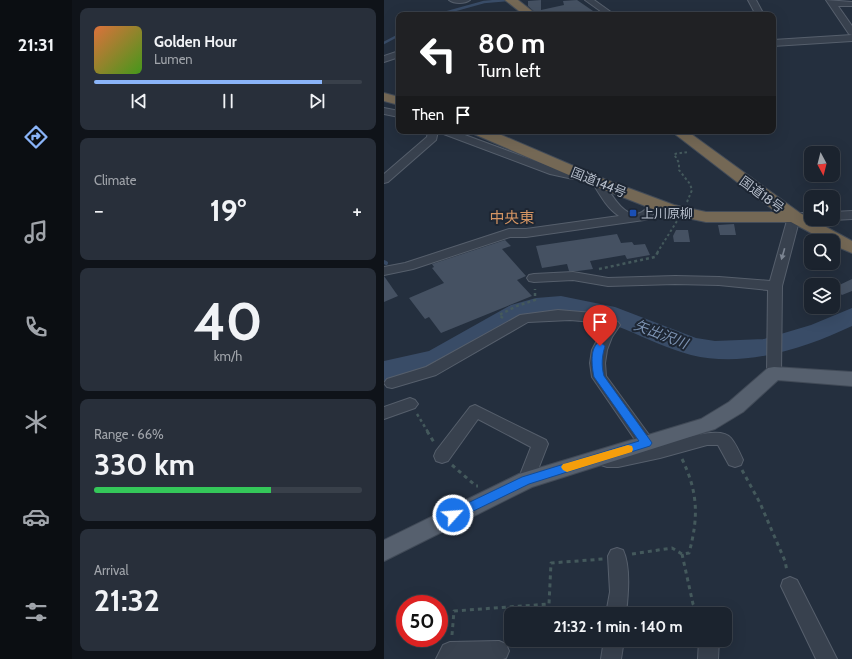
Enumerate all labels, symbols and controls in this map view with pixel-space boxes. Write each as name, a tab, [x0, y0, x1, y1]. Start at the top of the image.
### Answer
text: 80 m	[478, 26, 545, 60]
icon: left	[412, 28, 464, 80]
text: Golden Hour	[154, 33, 237, 51]
text: 21:31	[18, 34, 54, 56]
text: Lumen	[154, 51, 193, 67]
text: Turn left	[478, 60, 541, 82]
icon: previous	[128, 90, 150, 112]
icon: pause	[217, 90, 239, 112]
icon: next	[306, 90, 328, 112]
icon: arrive	[452, 104, 474, 126]
text: Then	[412, 106, 444, 124]
icon: directions	[22, 123, 50, 151]
north arrow	[804, 146, 840, 182]
map controls	[804, 146, 840, 314]
street label: 国道144号	[569, 164, 629, 200]
text: Climate	[94, 172, 136, 188]
street label: 国道18号	[737, 173, 787, 215]
button: sound	[804, 190, 840, 226]
text: 19°	[210, 192, 246, 229]
text: −	[94, 197, 104, 224]
text: +	[352, 197, 362, 224]
place label: 上川原柳	[641, 205, 693, 221]
marker: 上川原柳	[628, 208, 638, 218]
district label: 中央東	[489, 209, 535, 227]
icon: music	[22, 218, 50, 246]
button: search	[804, 234, 840, 270]
one-way arrow	[780, 249, 786, 261]
button: layers	[804, 278, 840, 314]
text: 40	[193, 290, 263, 353]
pin	[583, 305, 617, 346]
icon: arrive	[589, 311, 611, 333]
icon: phone	[22, 313, 50, 341]
water label: 矢出沢川	[632, 316, 692, 353]
text: km/h	[214, 348, 242, 364]
icon: climate	[22, 408, 50, 436]
text: Range · 66%	[94, 426, 164, 442]
text: 330 km	[94, 446, 195, 483]
position arrow	[432, 494, 474, 536]
icon: car	[22, 503, 50, 531]
text: Arrival	[94, 562, 129, 578]
text: 21:32	[94, 582, 160, 619]
speed limit sign: 50	[396, 595, 448, 647]
icon: filters	[22, 598, 50, 626]
text: 21:32 · 1 min · 140 m	[554, 618, 682, 636]

